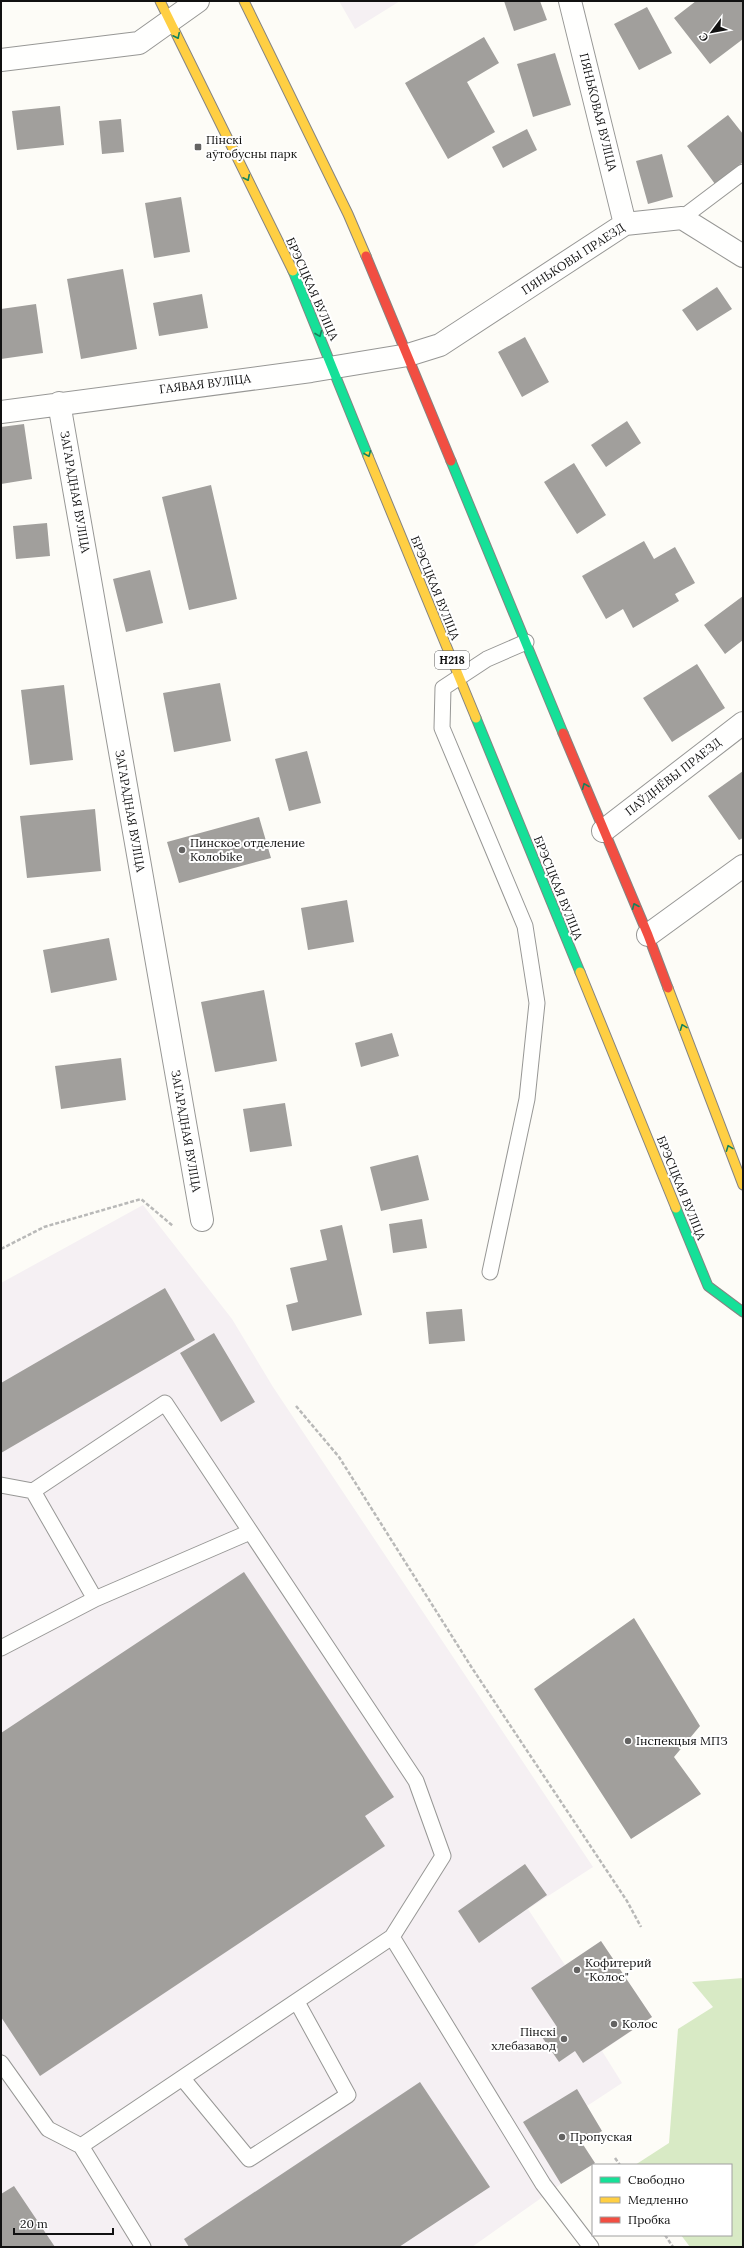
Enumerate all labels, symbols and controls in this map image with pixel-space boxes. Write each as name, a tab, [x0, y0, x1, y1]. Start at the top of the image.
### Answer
north arrow	[692, 12, 732, 52]
text: С	[695, 30, 711, 44]
one-way arrow	[173, 32, 180, 39]
street label: ПЯНЬКОВАЯ ВУЛІЦА	[577, 51, 621, 173]
place label: Пінскі аўтобусны парк	[206, 132, 298, 161]
marker: Пінскі аўтобусны парк	[193, 142, 203, 152]
one-way arrow	[242, 174, 250, 181]
street label: ПЯНЬКОВЫ ПРАЕЗД	[518, 220, 627, 297]
street label: БРЭСЦКАЯ ВУЛІЦА	[283, 235, 342, 343]
one-way arrow	[314, 331, 322, 338]
street label: ГАЯВАЯ ВУЛІЦА	[158, 370, 252, 397]
street label: ЗАГАРАДНАЯ ВУЛІЦА	[57, 430, 94, 555]
one-way arrow	[363, 451, 371, 458]
street label: БРЭСЦКАЯ ВУЛІЦА	[408, 533, 463, 643]
road number: Н218	[435, 651, 469, 669]
street label: ПАЎДНЁВЫ ПРАЕЗД	[622, 735, 724, 819]
street label: ЗАГАРАДНАЯ ВУЛІЦА	[112, 749, 149, 874]
one-way arrow	[581, 783, 589, 790]
street label: БРЭСЦКАЯ ВУЛІЦА	[531, 833, 586, 943]
place label: Пинское отделение Колоbike	[190, 835, 306, 864]
marker: Пинское отделение Колоbike	[177, 845, 187, 855]
one-way arrow	[632, 902, 640, 910]
one-way arrow	[679, 1023, 687, 1030]
street label: ЗАГАРАДНАЯ ВУЛІЦА	[168, 1069, 205, 1194]
street label: БРЭСЦКАЯ ВУЛІЦА	[654, 1133, 709, 1243]
one-way arrow	[726, 1145, 734, 1152]
place label: Інспекцыя МПЗ	[636, 1733, 728, 1748]
marker: Інспекцыя МПЗ	[623, 1736, 633, 1746]
place label: Кофитерий "Колос"	[585, 1955, 652, 1984]
marker: Кофитерий "Колос"	[572, 1965, 582, 1975]
place label: Колос	[622, 2016, 658, 2031]
marker: Колос	[609, 2019, 619, 2029]
place label: Пінскі хлебазавод	[491, 2024, 556, 2053]
marker: Пінскі хлебазавод	[559, 2034, 569, 2044]
place label: Пропуская	[570, 2129, 632, 2144]
marker: Пропуская	[557, 2132, 567, 2142]
legend	[592, 2164, 732, 2236]
text: Свободно	[628, 2172, 685, 2187]
text: Медленно	[628, 2192, 688, 2207]
scale bar	[14, 2210, 113, 2236]
text: Пробка	[628, 2212, 670, 2227]
text: 20 m	[20, 2216, 48, 2231]

